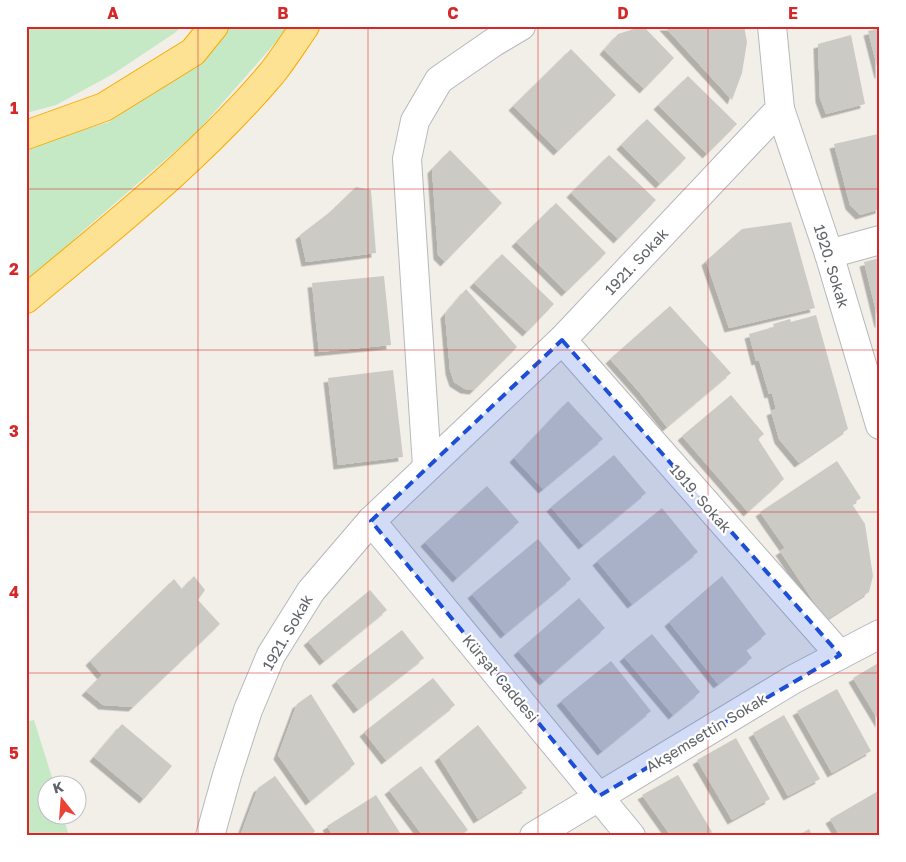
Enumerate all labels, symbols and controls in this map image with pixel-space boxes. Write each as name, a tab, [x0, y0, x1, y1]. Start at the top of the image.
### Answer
text: A	[107, 3, 119, 23]
text: B	[277, 3, 289, 23]
text: C	[447, 3, 459, 23]
text: D	[617, 3, 629, 23]
text: E	[788, 3, 798, 23]
text: 1	[10, 98, 18, 118]
street label: 1920. Sokak	[811, 222, 853, 310]
street label: 1921. Sokak	[601, 224, 672, 298]
text: 2	[9, 259, 19, 279]
text: 3	[9, 421, 19, 441]
street label: 1919. Sokak	[666, 460, 736, 536]
text: 4	[9, 582, 19, 602]
street label: 1921. Sokak	[258, 590, 316, 673]
street label: Kürşat Caddesi	[459, 631, 543, 725]
street label: Akşemsettin Sokak	[642, 689, 770, 775]
text: 5	[9, 743, 19, 763]
north arrow	[38, 774, 88, 824]
text: K	[51, 777, 65, 797]

